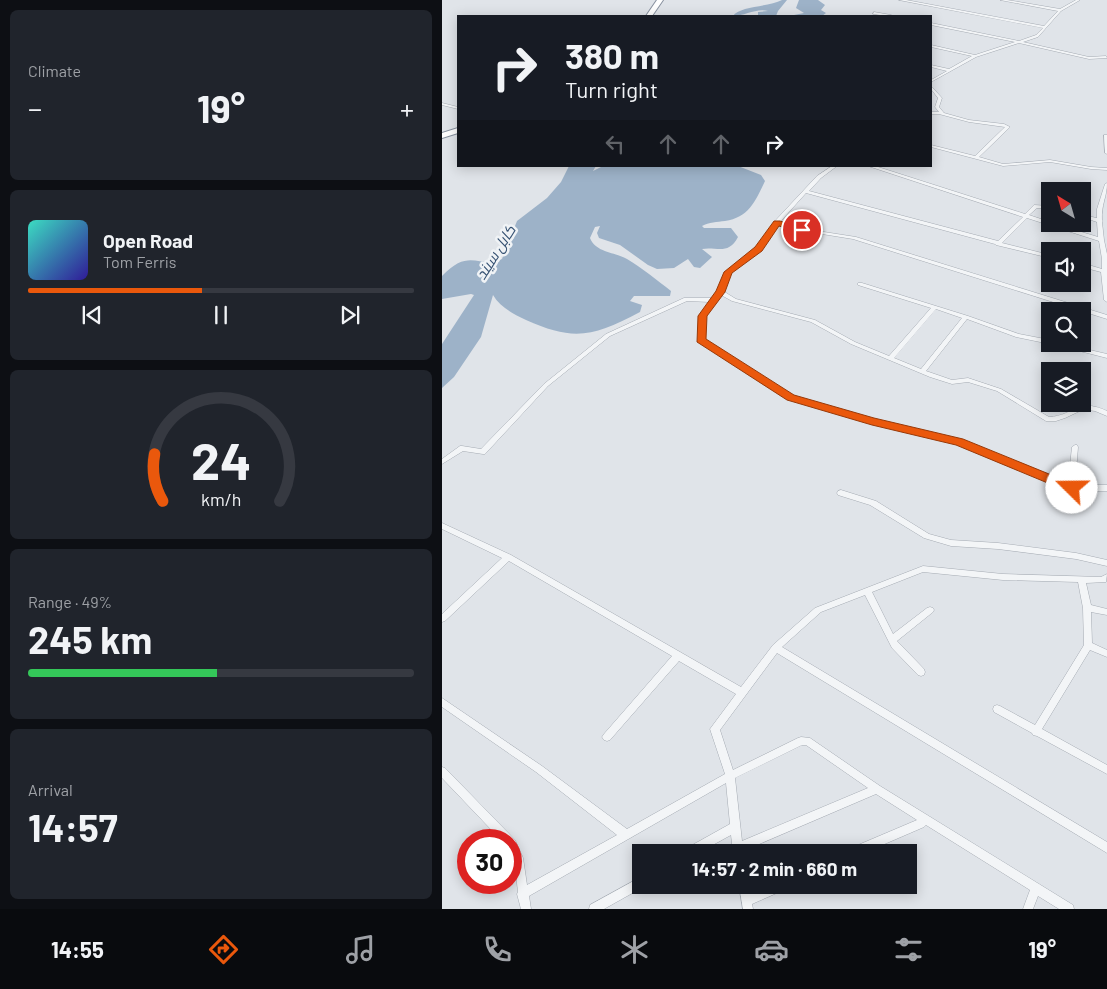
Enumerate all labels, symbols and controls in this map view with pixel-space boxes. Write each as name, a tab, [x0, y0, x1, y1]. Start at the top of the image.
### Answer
text: 380 m	[565, 34, 659, 76]
icon: right	[482, 35, 547, 100]
text: Climate	[28, 61, 81, 80]
text: Turn right	[565, 76, 658, 102]
text: 19°	[197, 85, 245, 131]
text: −	[28, 91, 42, 125]
text: +	[400, 91, 414, 125]
icon: left	[601, 130, 629, 158]
icon: ahead	[654, 130, 682, 158]
icon: ahead	[707, 130, 735, 158]
icon: right	[760, 130, 788, 158]
north arrow	[1041, 182, 1091, 232]
map controls	[1041, 182, 1091, 412]
pin	[781, 209, 823, 251]
icon: arrive	[788, 216, 816, 244]
water label: کابل سيند	[471, 221, 520, 283]
text: Open Road	[103, 229, 193, 252]
button: sound	[1041, 242, 1091, 292]
text: Tom Ferris	[103, 252, 177, 271]
icon: previous	[78, 301, 106, 329]
icon: pause	[207, 301, 235, 329]
icon: next	[336, 301, 364, 329]
button: search	[1041, 302, 1091, 352]
button: layers	[1041, 362, 1091, 412]
text: 24	[191, 428, 251, 490]
position arrow	[1045, 461, 1097, 513]
text: km/h	[201, 488, 241, 510]
text: Range · 49%	[28, 592, 112, 611]
text: 245 km	[28, 616, 152, 662]
text: Arrival	[28, 780, 73, 799]
text: 14:57	[28, 804, 118, 850]
speed limit sign: 30	[457, 829, 522, 894]
text: 14:57 · 2 min · 660 m	[692, 857, 857, 880]
icon: directions	[206, 932, 241, 967]
icon: music	[343, 932, 378, 967]
icon: phone	[480, 932, 515, 967]
icon: climate	[617, 932, 652, 967]
icon: car	[754, 932, 789, 967]
icon: filters	[891, 932, 926, 967]
text: 14:55	[51, 936, 104, 962]
text: 19°	[1028, 936, 1056, 962]

